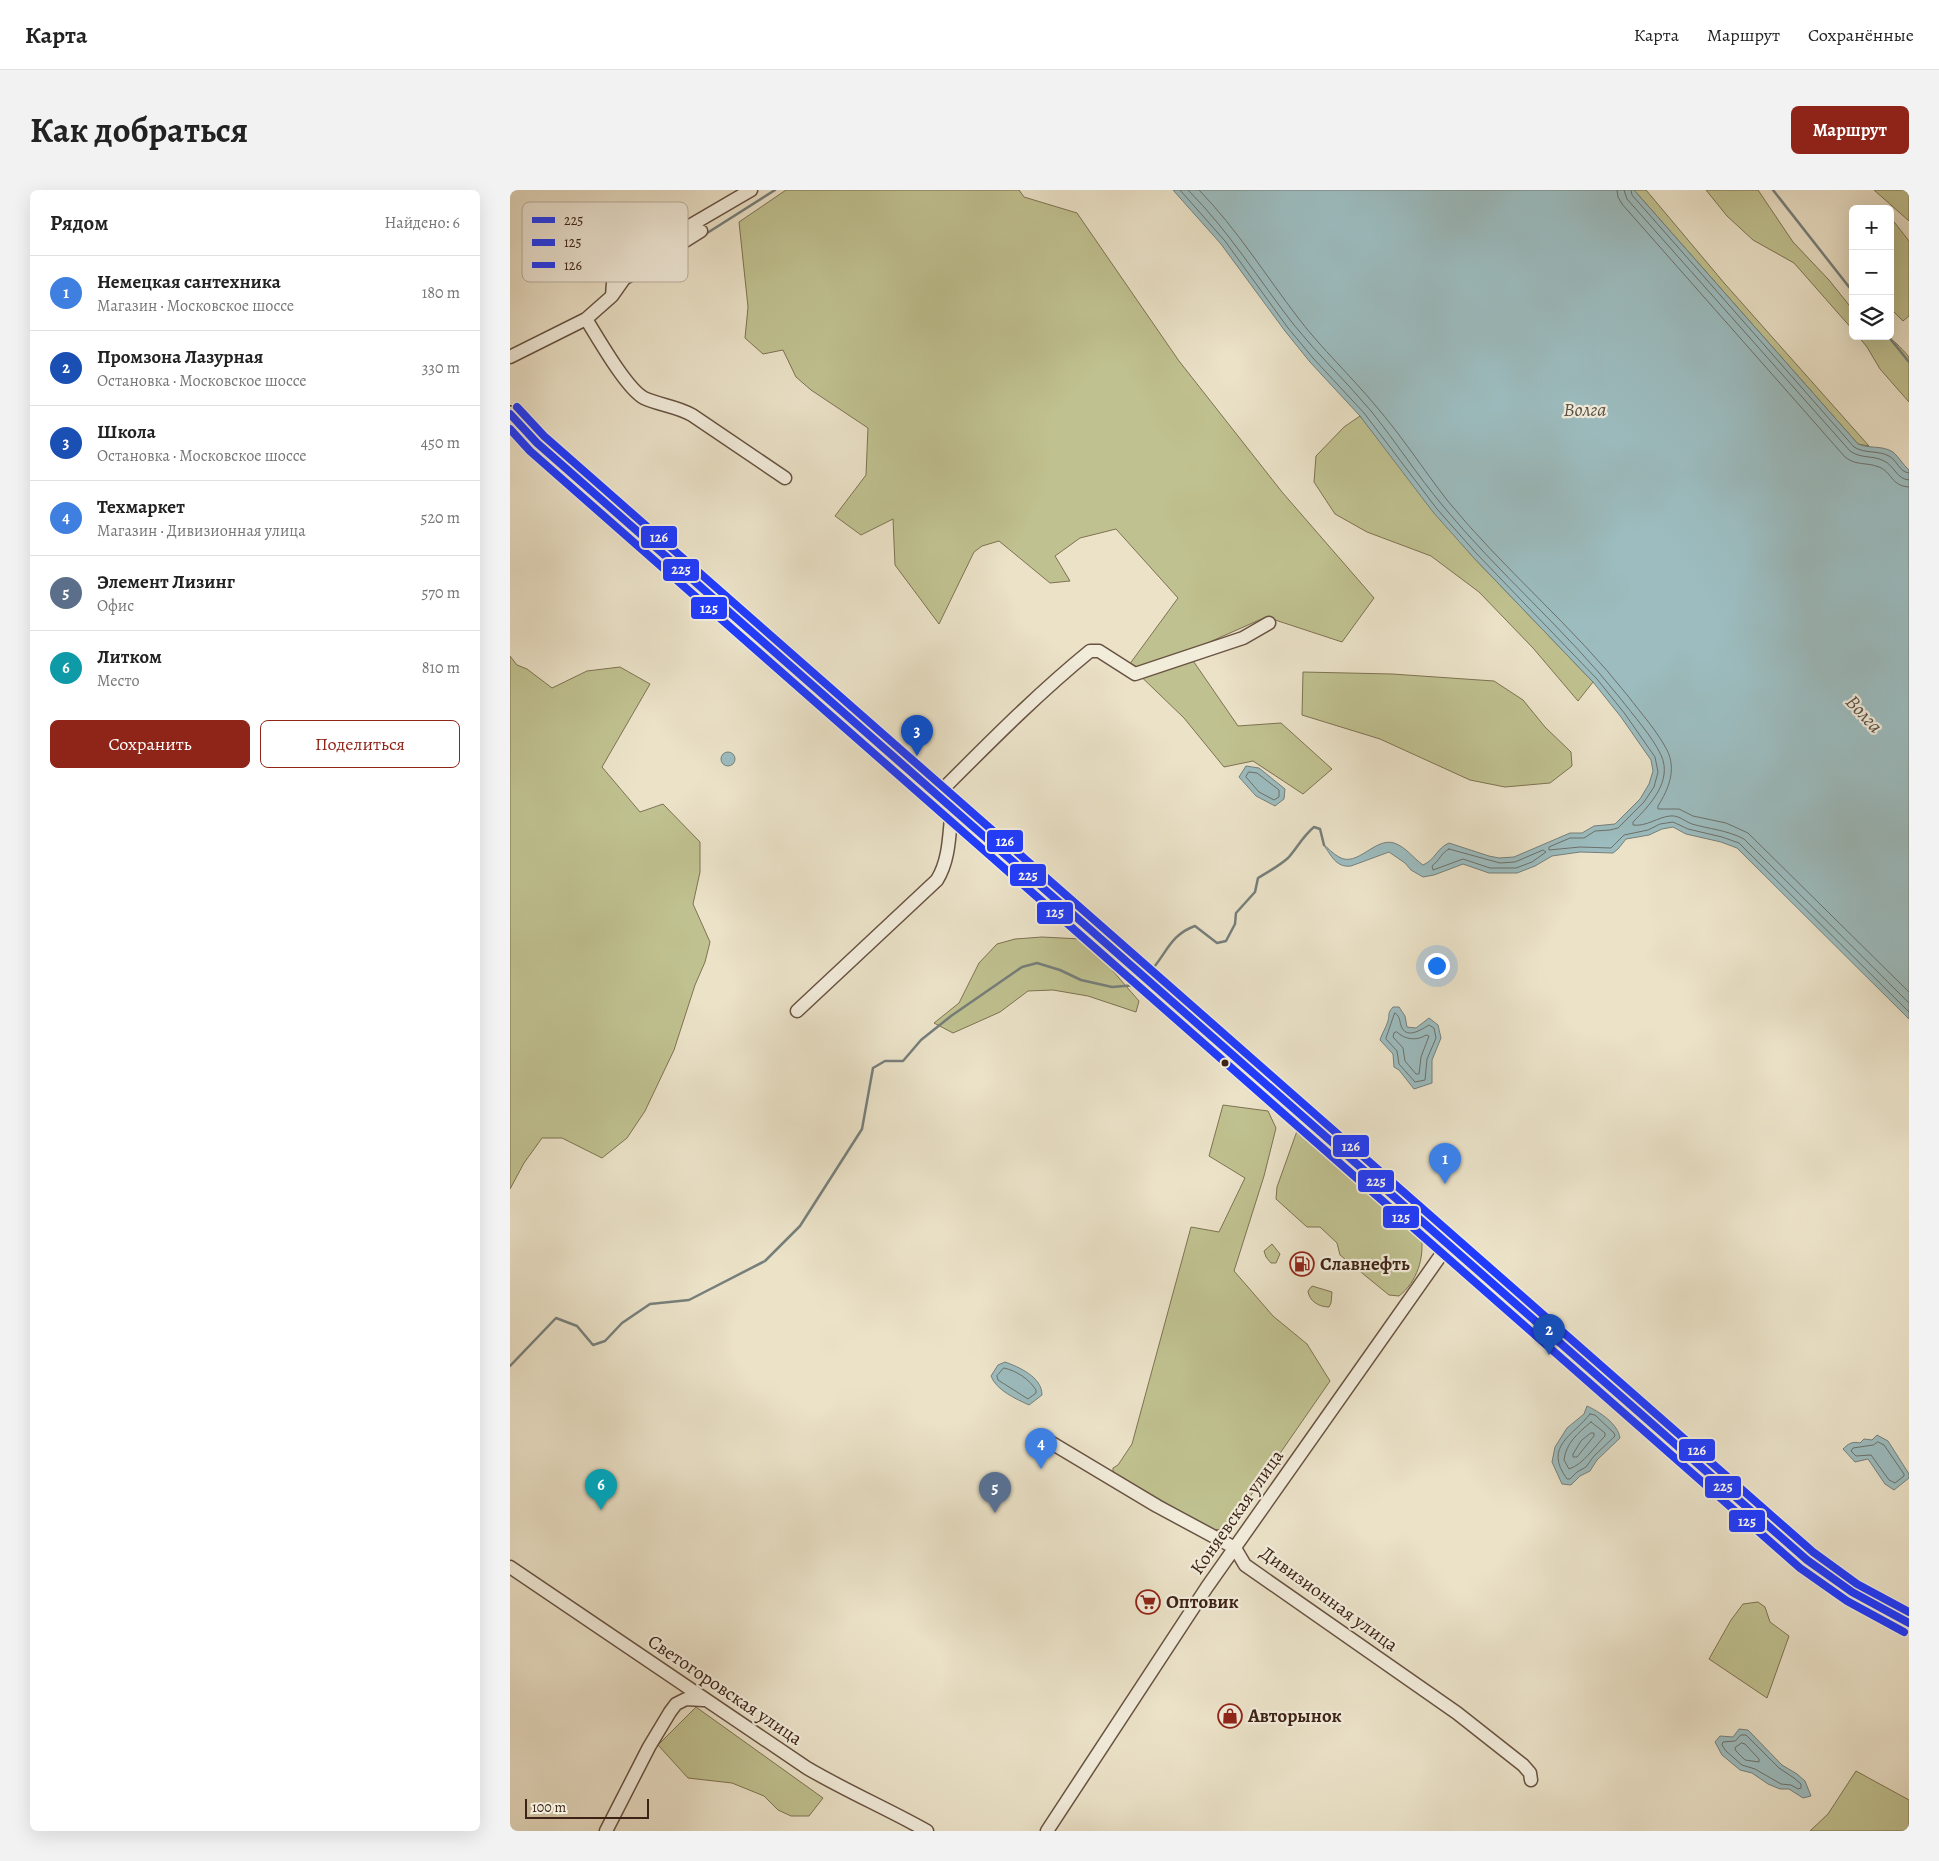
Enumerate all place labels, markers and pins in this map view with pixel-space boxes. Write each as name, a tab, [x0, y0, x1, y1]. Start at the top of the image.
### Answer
pin: 3	[901, 715, 933, 756]
unlabelled marker	[1220, 1058, 1230, 1068]
pin: 1	[1429, 1143, 1461, 1184]
fuel station icon: Славнефть	[1289, 1251, 1315, 1277]
place label: Славнефть	[1320, 1251, 1410, 1277]
pin: 2	[1533, 1314, 1565, 1355]
pin: 4	[1025, 1428, 1057, 1469]
pin: 6	[585, 1469, 617, 1510]
pin: 5	[979, 1472, 1011, 1513]
supermarket icon: Оптовик	[1135, 1589, 1161, 1615]
place label: Оптовик	[1166, 1589, 1239, 1615]
shop icon: Авторынок	[1217, 1703, 1243, 1729]
place label: Авторынок	[1247, 1703, 1342, 1729]

